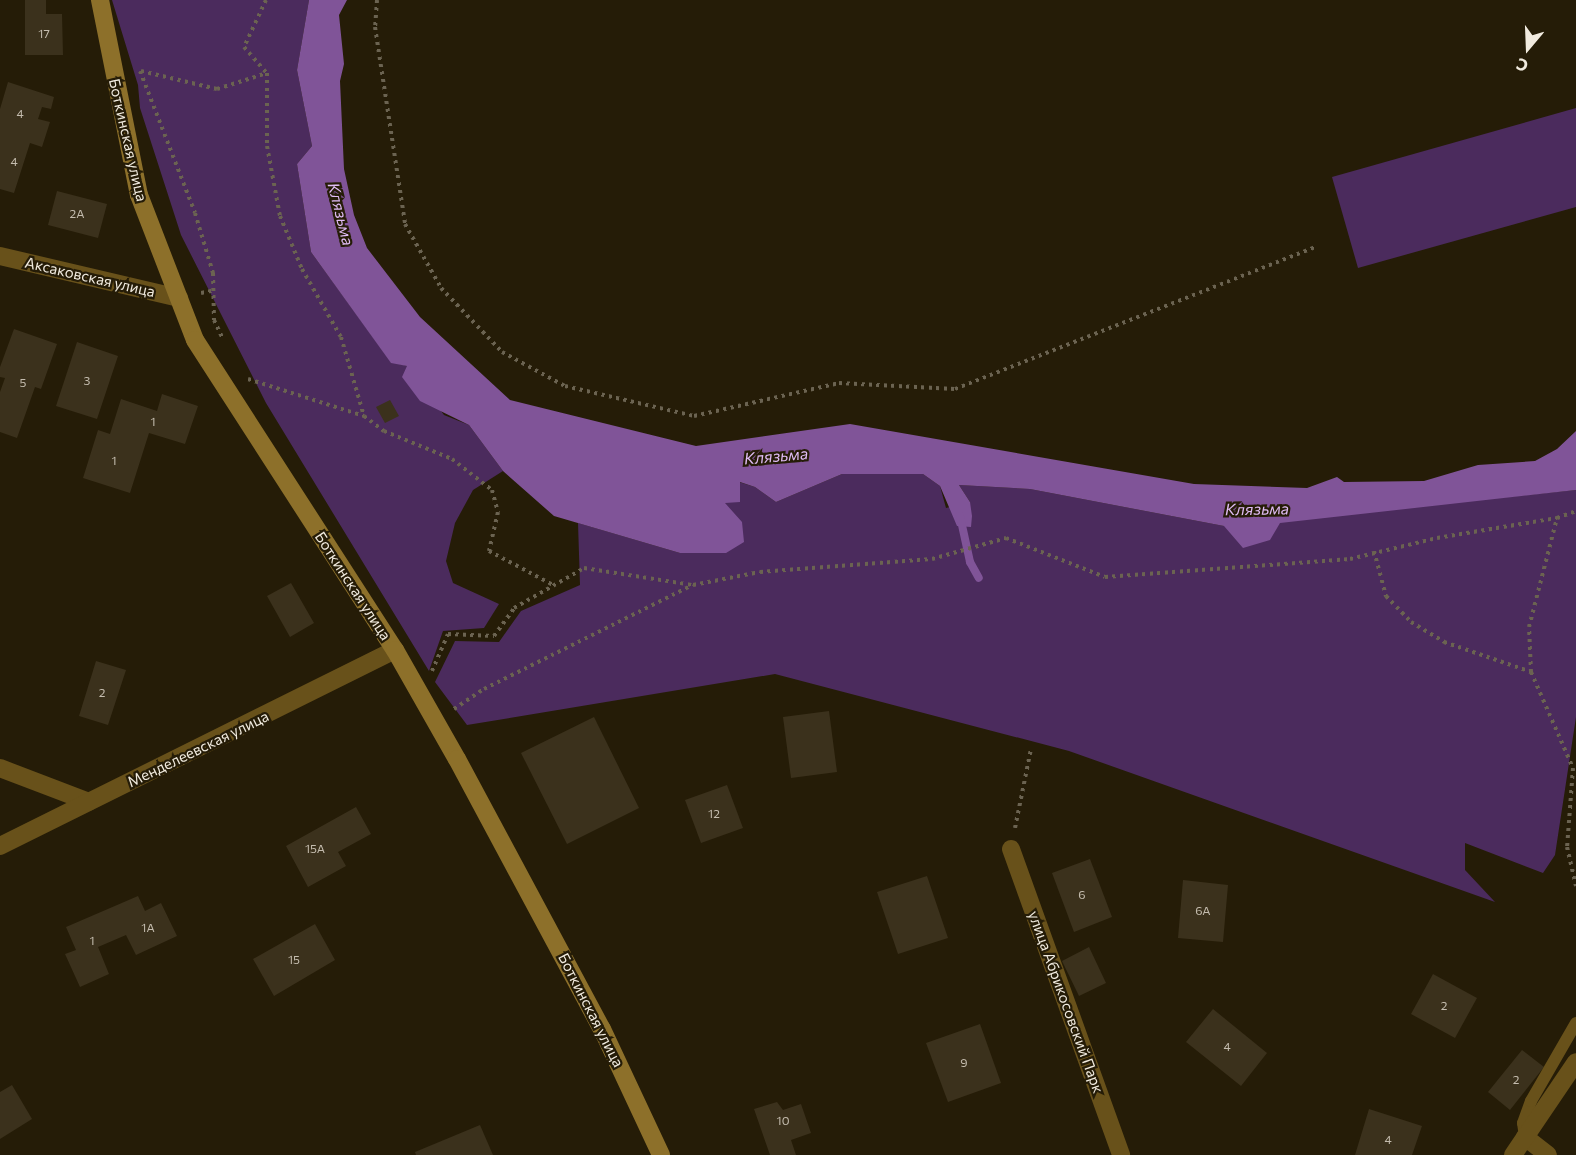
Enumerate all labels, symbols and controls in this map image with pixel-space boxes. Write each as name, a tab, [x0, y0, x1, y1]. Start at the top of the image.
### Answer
north arrow	[1498, 18, 1558, 78]
house number: 17	[38, 27, 50, 41]
text: С	[1514, 55, 1530, 76]
street label: Боткинская улица	[105, 77, 151, 203]
house number: 4	[16, 107, 24, 121]
house number: 4	[10, 155, 18, 169]
water label: Клязьма	[324, 181, 358, 247]
house number: 2А	[70, 207, 84, 221]
street label: Аксаковская улица	[23, 253, 157, 301]
house number: 3	[84, 374, 90, 388]
house number: 5	[20, 376, 26, 390]
house number: 1	[150, 415, 156, 429]
water label: Клязьма	[743, 444, 809, 468]
house number: 1	[111, 454, 117, 468]
water label: Клязьма	[1225, 499, 1289, 519]
street label: Боткинская улица	[311, 528, 395, 644]
house number: 2	[99, 686, 105, 700]
street label: Менделеевская улица	[124, 707, 272, 791]
house number: 12	[708, 807, 720, 821]
house number: 15А	[305, 842, 325, 856]
house number: 6	[1078, 888, 1086, 902]
house number: 6А	[1195, 904, 1211, 918]
street label: улица Абрикосовский Парк	[1025, 908, 1107, 1096]
house number: 1А	[141, 921, 155, 935]
house number: 1	[89, 934, 95, 948]
street label: Боткинская улица	[554, 950, 628, 1070]
house number: 15	[288, 953, 300, 967]
house number: 2	[1441, 999, 1447, 1013]
house number: 4	[1223, 1040, 1231, 1054]
house number: 9	[960, 1056, 968, 1070]
house number: 2	[1513, 1073, 1519, 1087]
house number: 10	[777, 1114, 789, 1128]
house number: 4	[1384, 1133, 1392, 1147]

